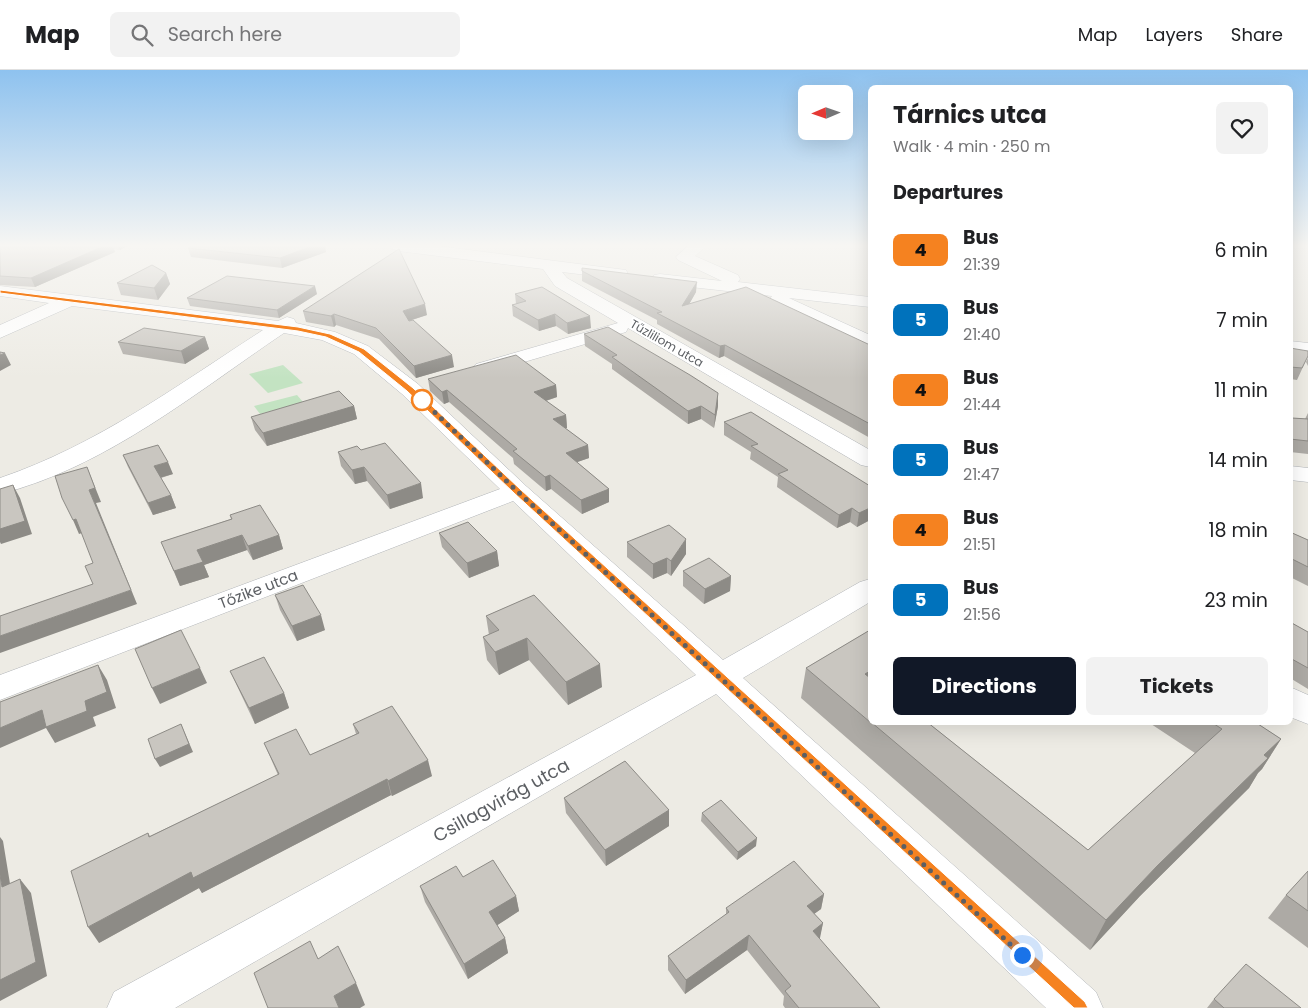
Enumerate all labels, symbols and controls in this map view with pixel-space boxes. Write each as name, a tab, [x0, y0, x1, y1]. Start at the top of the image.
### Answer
search box	[110, 12, 460, 57]
text: Map	[25, 18, 80, 51]
icon: search	[128, 21, 156, 49]
text: Search here	[168, 21, 282, 48]
text: Map	[1078, 22, 1118, 47]
text: Layers	[1146, 22, 1203, 47]
text: Share	[1231, 22, 1283, 47]
north arrow	[798, 85, 852, 140]
map controls	[798, 85, 853, 140]
text: Tárnics utca	[893, 98, 1047, 131]
button: heart	[1216, 102, 1268, 154]
text: Walk · 4 min · 250 m	[893, 135, 1051, 158]
text: Departures	[893, 179, 1003, 206]
text: Bus	[963, 224, 999, 251]
text: 4	[914, 237, 927, 262]
text: 6 min	[1214, 237, 1268, 264]
text: 21:39	[963, 253, 1000, 276]
text: Bus	[963, 294, 999, 321]
text: 5	[915, 307, 926, 332]
text: 7 min	[1216, 307, 1268, 334]
street label: Tűzliliom utca	[627, 315, 707, 371]
text: 21:40	[963, 323, 1001, 346]
text: Bus	[963, 364, 999, 391]
text: 4	[914, 377, 927, 402]
text: 11 min	[1214, 377, 1268, 404]
unlabelled marker	[411, 389, 433, 411]
text: 21:44	[963, 393, 1001, 416]
text: Bus	[963, 434, 999, 461]
text: 5	[915, 447, 926, 472]
text: 14 min	[1208, 447, 1268, 474]
text: 21:47	[963, 463, 1000, 486]
text: Bus	[963, 504, 999, 531]
text: 4	[914, 517, 927, 542]
text: 18 min	[1208, 517, 1268, 544]
text: 21:51	[963, 533, 996, 556]
street label: Tőzike utca	[215, 564, 301, 614]
text: Bus	[963, 574, 999, 601]
text: 5	[915, 587, 926, 612]
text: 23 min	[1204, 587, 1268, 614]
text: 21:56	[963, 603, 1001, 626]
button: Directions	[893, 657, 1076, 715]
button: Tickets	[1086, 657, 1268, 715]
street label: Csillagvirág utca	[428, 752, 574, 848]
your location	[1010, 943, 1035, 968]

